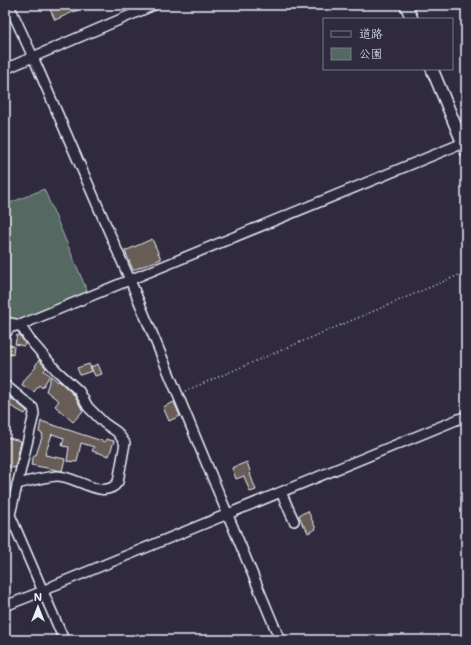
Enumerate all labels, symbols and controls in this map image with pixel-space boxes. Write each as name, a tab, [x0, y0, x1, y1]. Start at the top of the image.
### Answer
legend	[323, 18, 453, 70]
text: 道路	[359, 25, 383, 41]
text: 公園	[359, 45, 383, 61]
north arrow	[18, 587, 58, 627]
text: N	[34, 589, 42, 604]

